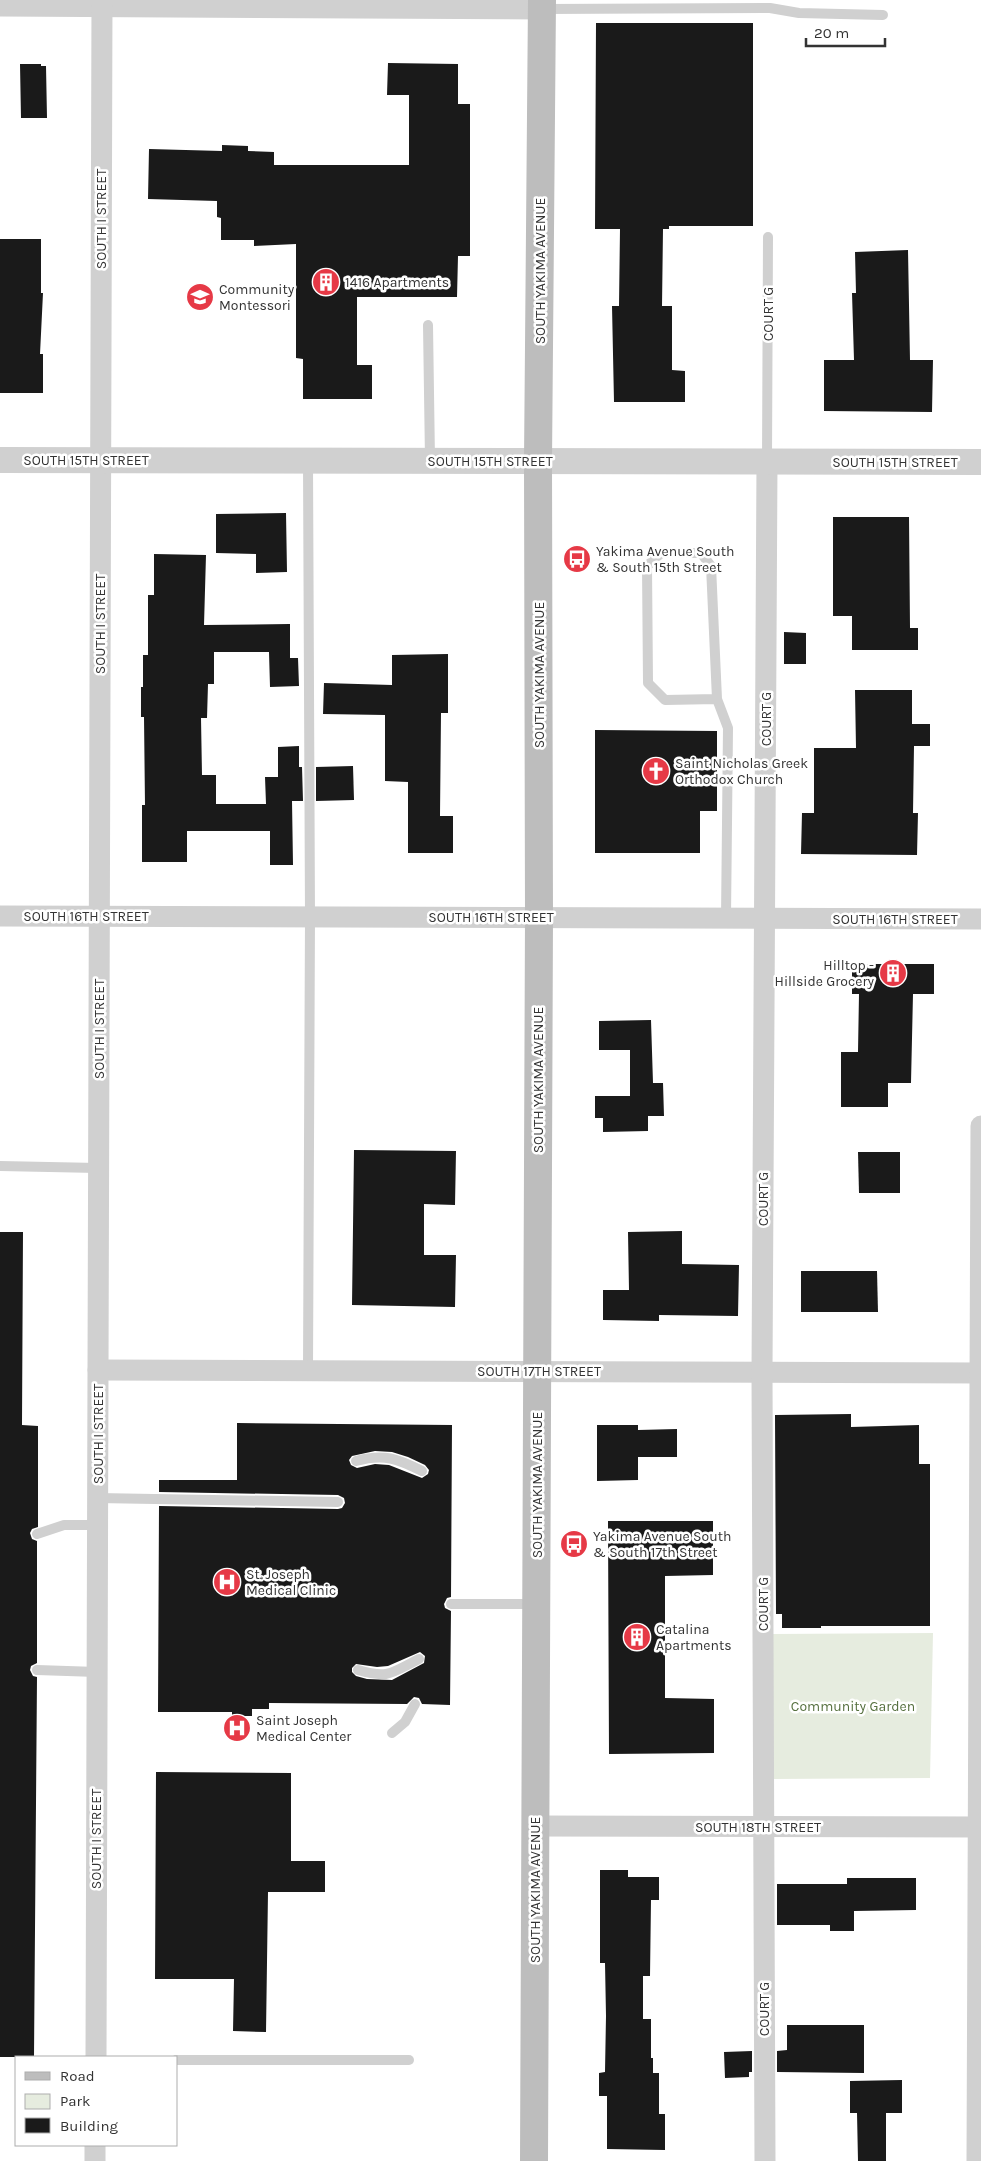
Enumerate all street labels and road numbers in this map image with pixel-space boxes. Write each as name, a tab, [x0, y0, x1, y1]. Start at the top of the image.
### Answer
street label: SOUTH I STREET	[93, 169, 110, 269]
street label: SOUTH YAKIMA AVENUE	[532, 198, 549, 344]
street label: COURT G	[760, 287, 777, 341]
street label: SOUTH 15TH STREET	[23, 452, 149, 469]
street label: SOUTH 15TH STREET	[427, 453, 553, 470]
street label: SOUTH 15TH STREET	[832, 454, 958, 471]
street label: SOUTH I STREET	[92, 574, 109, 674]
street label: SOUTH YAKIMA AVENUE	[531, 602, 548, 748]
street label: COURT G	[758, 692, 775, 746]
street label: SOUTH 16TH STREET	[23, 908, 149, 925]
street label: SOUTH 16TH STREET	[428, 909, 554, 926]
street label: SOUTH 16TH STREET	[832, 911, 958, 928]
street label: SOUTH I STREET	[91, 979, 108, 1079]
street label: SOUTH YAKIMA AVENUE	[530, 1007, 547, 1153]
street label: COURT G	[755, 1172, 772, 1226]
street label: SOUTH 17TH STREET	[477, 1363, 601, 1380]
street label: SOUTH I STREET	[90, 1384, 107, 1484]
street label: SOUTH YAKIMA AVENUE	[529, 1412, 546, 1558]
street label: COURT G	[755, 1577, 772, 1631]
street label: SOUTH I STREET	[88, 1789, 105, 1889]
street label: SOUTH YAKIMA AVENUE	[527, 1817, 544, 1963]
street label: SOUTH 18TH STREET	[695, 1819, 821, 1836]
street label: COURT G	[756, 1982, 773, 2036]

